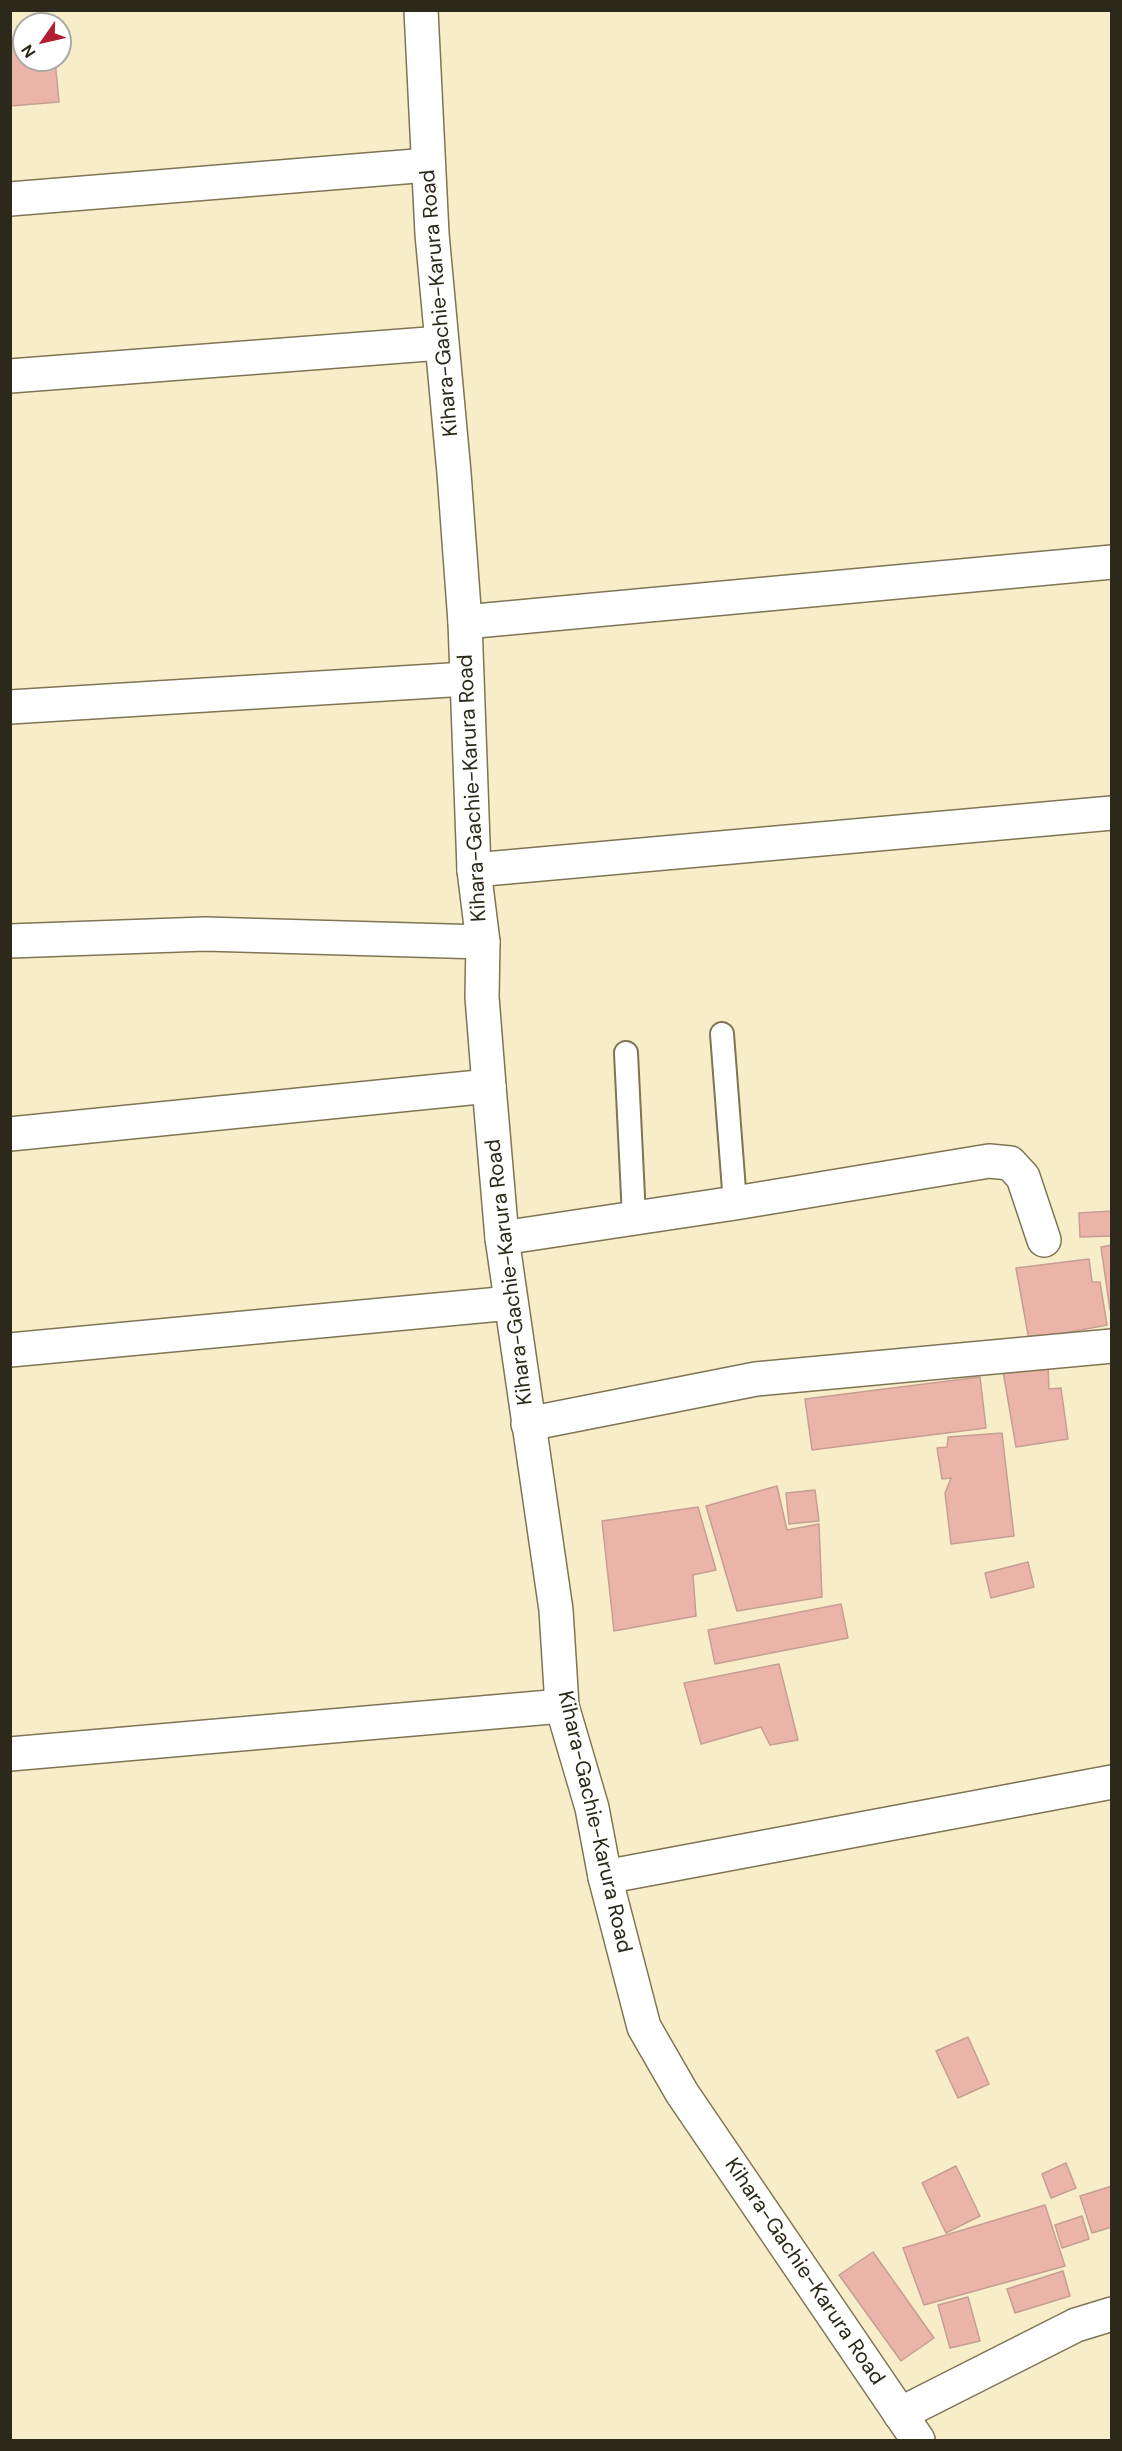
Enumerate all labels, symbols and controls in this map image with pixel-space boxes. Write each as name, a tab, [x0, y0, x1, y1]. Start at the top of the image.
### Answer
north arrow	[12, 12, 72, 72]
text: N	[16, 41, 40, 62]
street label: Kihara-Gachie-Karura Road	[416, 169, 464, 437]
street label: Kihara-Gachie-Karura Road	[453, 654, 493, 922]
street label: Kihara-Gachie-Karura Road	[481, 1138, 539, 1406]
street label: Kihara-Gachie-Karura Road	[552, 1689, 636, 1955]
street label: Kihara-Gachie-Karura Road	[719, 2154, 889, 2390]

